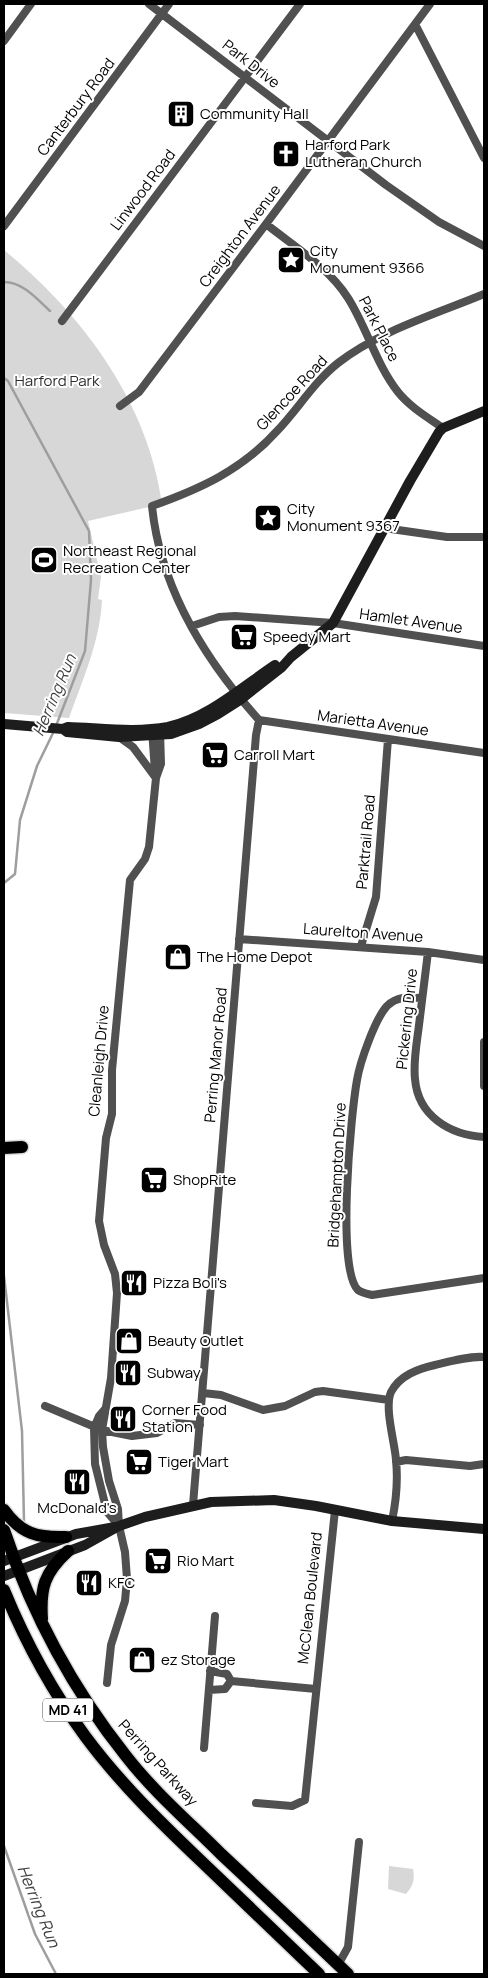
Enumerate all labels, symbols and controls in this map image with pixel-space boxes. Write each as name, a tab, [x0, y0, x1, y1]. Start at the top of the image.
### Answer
street label: Park Drive	[218, 34, 285, 93]
street label: Canterbury Road	[32, 53, 119, 160]
building icon: Community Hall	[166, 99, 196, 129]
place label: Community Hall	[200, 103, 309, 124]
place label: Harford Park Lutheran Church	[305, 134, 422, 172]
church icon: Harford Park Lutheran Church	[271, 139, 301, 169]
street label: Linwood Road	[105, 145, 180, 235]
street label: Creighton Avenue	[194, 180, 285, 291]
place label: City Monument 9366	[310, 240, 425, 278]
place icon: City Monument 9366	[276, 245, 306, 275]
street label: Park Place	[354, 293, 405, 365]
street label: Glencoe Road	[251, 350, 332, 435]
park label: Harford Park	[15, 370, 100, 391]
place label: City Monument 9367	[287, 498, 400, 536]
place icon: City Monument 9367	[253, 503, 283, 533]
place label: Northeast Regional Recreation Center	[63, 540, 197, 578]
sports icon: Northeast Regional Recreation Center	[29, 545, 59, 575]
street label: Hamlet Avenue	[358, 603, 464, 638]
supermarket icon: Speedy Mart	[229, 622, 259, 652]
place label: Speedy Mart	[263, 626, 351, 647]
water label: Herring Run	[27, 650, 81, 739]
street label: Marietta Avenue	[316, 704, 430, 741]
supermarket icon: Carroll Mart	[200, 740, 230, 770]
place label: Carroll Mart	[234, 744, 315, 765]
street label: Parktrail Road	[351, 794, 380, 890]
street label: Laurelton Avenue	[302, 918, 424, 947]
shop icon: The Home Depot	[163, 942, 193, 972]
place label: The Home Depot	[197, 946, 313, 967]
street label: Pickering Drive	[391, 967, 422, 1071]
street label: Perring Manor Road	[199, 987, 232, 1123]
street label: Cleanleigh Drive	[83, 1004, 114, 1118]
street label: Bridgehampton Drive	[322, 1102, 351, 1248]
supermarket icon: ShopRite	[139, 1165, 169, 1195]
place label: ShopRite	[173, 1169, 237, 1190]
restaurant icon: Pizza Boli's	[119, 1268, 149, 1298]
place label: Pizza Boli's	[153, 1272, 227, 1293]
shop icon: Beauty Outlet	[114, 1326, 144, 1356]
place label: Beauty Outlet	[148, 1330, 244, 1351]
restaurant icon: Subway	[113, 1358, 143, 1388]
place label: Subway	[147, 1362, 201, 1383]
place label: Corner Food Station	[142, 1399, 227, 1437]
restaurant icon: Corner Food Station	[108, 1404, 138, 1434]
supermarket icon: Tiger Mart	[124, 1447, 154, 1477]
place label: Tiger Mart	[158, 1451, 229, 1472]
restaurant icon: McDonald's	[62, 1467, 92, 1497]
place label: McDonald's	[37, 1497, 117, 1518]
street label: McClean Boulevard	[292, 1531, 327, 1665]
supermarket icon: Rio Mart	[143, 1546, 173, 1576]
place label: Rio Mart	[177, 1550, 234, 1571]
restaurant icon: KFC	[74, 1568, 104, 1598]
place label: KFC	[108, 1572, 135, 1593]
shop icon: ez Storage	[127, 1645, 157, 1675]
place label: ez Storage	[161, 1649, 236, 1670]
road number: MD 41	[43, 1698, 93, 1722]
street label: Perring Parkway	[114, 1715, 203, 1810]
water label: Herring Run	[13, 1862, 66, 1951]

